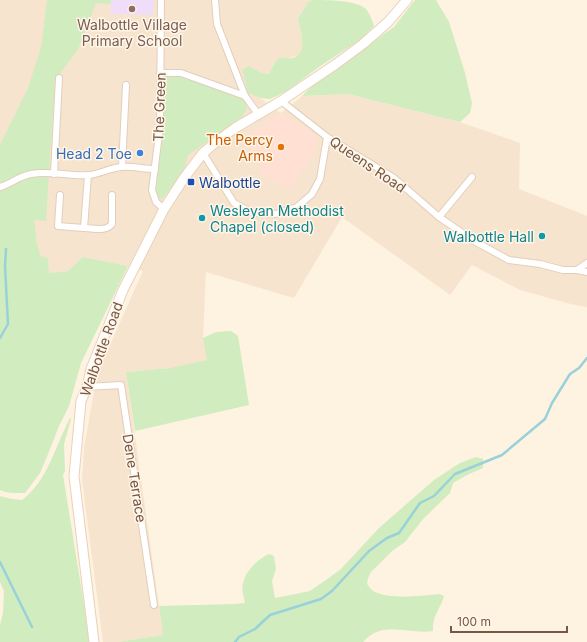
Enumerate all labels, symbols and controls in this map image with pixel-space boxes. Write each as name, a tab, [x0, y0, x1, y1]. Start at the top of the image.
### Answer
marker: Walbottle Village Primary School	[127, 4, 137, 14]
place label: Walbottle Village Primary School	[77, 16, 187, 49]
street label: The Green	[149, 72, 169, 142]
place label: The Percy Arms	[206, 131, 273, 164]
street label: Queens Road	[326, 132, 410, 196]
marker: The Percy Arms	[276, 142, 286, 152]
place label: Head 2 Toe	[56, 145, 132, 162]
marker: Head 2 Toe	[135, 148, 145, 158]
place label: Walbottle	[199, 174, 261, 191]
marker: Walbottle	[186, 177, 196, 187]
place label: Wesleyan Methodist Chapel (closed)	[210, 202, 344, 235]
marker: Wesleyan Methodist Chapel (closed)	[197, 213, 207, 223]
place label: Walbottle Hall	[443, 228, 534, 245]
marker: Walbottle Hall	[537, 231, 547, 241]
street label: Walbottle Road	[76, 299, 126, 399]
street label: Dene Terrace	[120, 432, 150, 524]
scale bar	[451, 608, 567, 634]
text: 100 m	[457, 614, 491, 629]

